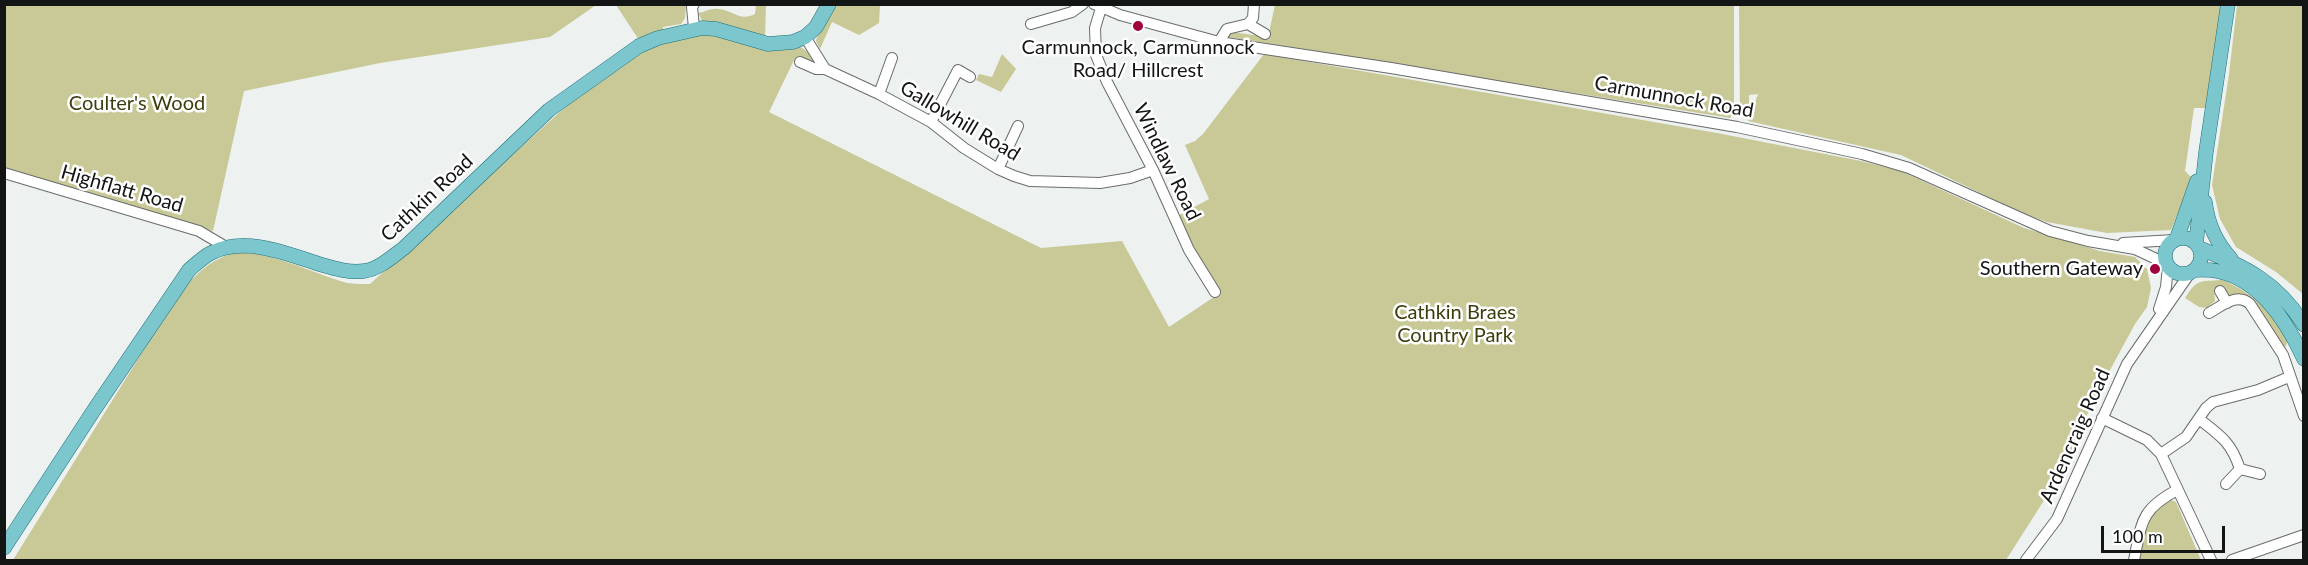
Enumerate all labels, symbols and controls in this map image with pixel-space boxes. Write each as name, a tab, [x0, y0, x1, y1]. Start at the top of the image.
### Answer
marker: Carmunnock, Carmunnock Road/ Hillcrest	[1131, 19, 1145, 33]
place label: Carmunnock, Carmunnock Road/ Hillcrest	[1022, 36, 1254, 83]
street label: Carmunnock Road	[1593, 71, 1755, 123]
street label: Gallowhill Road	[896, 76, 1024, 166]
park label: Coulter's Wood	[69, 92, 205, 116]
street label: Windlaw Road	[1128, 99, 1206, 225]
street label: Cathkin Road	[376, 149, 478, 247]
street label: Highflatt Road	[58, 160, 186, 218]
place label: Southern Gateway	[1980, 257, 2143, 281]
marker: Southern Gateway	[2148, 262, 2162, 276]
park label: Cathkin Braes Country Park	[1394, 301, 1516, 348]
street label: Ardencraig Road	[2035, 365, 2115, 507]
scale bar	[2104, 514, 2228, 552]
text: 100 m	[2112, 525, 2163, 547]

